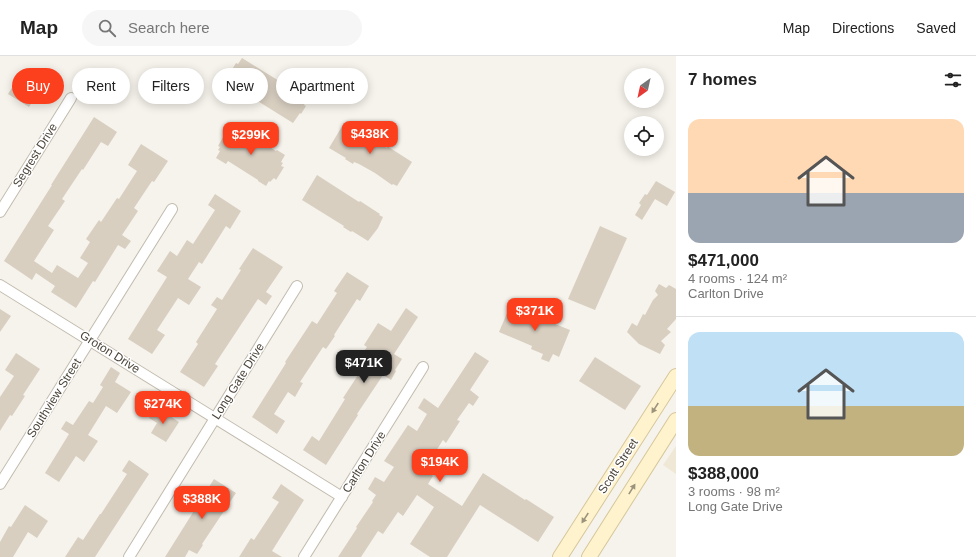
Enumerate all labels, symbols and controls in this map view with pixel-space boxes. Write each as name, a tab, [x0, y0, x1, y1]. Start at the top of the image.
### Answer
search box	[82, 10, 362, 46]
text: Map	[20, 17, 58, 38]
icon: search	[96, 17, 118, 39]
text: Search here	[128, 19, 210, 36]
text: Map	[783, 20, 810, 36]
text: Directions	[832, 20, 894, 36]
text: Saved	[916, 20, 956, 36]
chip: Buy	[12, 68, 64, 104]
chip: Rent	[72, 68, 130, 104]
chip: Filters	[138, 68, 204, 104]
chip: New	[212, 68, 268, 104]
chip: Apartment	[276, 68, 368, 104]
north arrow	[624, 68, 664, 108]
map controls	[624, 68, 664, 156]
icon: filters	[942, 69, 964, 91]
text: 7 homes	[688, 70, 757, 89]
button: locate	[624, 116, 664, 156]
street label: Segrest Drive	[10, 120, 60, 190]
pin: $438K	[342, 121, 398, 155]
pin: $299K	[223, 122, 279, 156]
text: $438K	[351, 126, 389, 141]
text: $299K	[232, 127, 270, 142]
icon: home	[790, 145, 862, 217]
text: $471,000	[688, 251, 759, 270]
text: 4 rooms · 124 m²	[688, 271, 787, 286]
text: Carlton Drive	[688, 286, 764, 301]
pin: $371K	[507, 298, 563, 332]
text: $371K	[516, 303, 554, 318]
street label: Groton Drive	[77, 328, 143, 376]
street label: Long Gate Drive	[209, 340, 267, 422]
pin: $471K	[336, 350, 392, 384]
street label: Southview Street	[24, 355, 84, 440]
text: $471K	[345, 355, 383, 370]
icon: home	[790, 358, 862, 430]
pin: $274K	[135, 391, 191, 425]
text: $274K	[144, 396, 182, 411]
one-way arrow	[651, 403, 659, 413]
street label: Carlton Drive	[340, 428, 389, 495]
street label: Scott Street	[595, 435, 641, 496]
pin: $194K	[412, 449, 468, 483]
text: $194K	[421, 454, 459, 469]
text: $388,000	[688, 464, 759, 483]
one-way arrow	[629, 483, 636, 495]
text: 3 rooms · 98 m²	[688, 484, 780, 499]
pin: $388K	[174, 486, 230, 520]
text: $388K	[183, 491, 221, 506]
text: Long Gate Drive	[688, 499, 783, 514]
one-way arrow	[581, 513, 589, 523]

